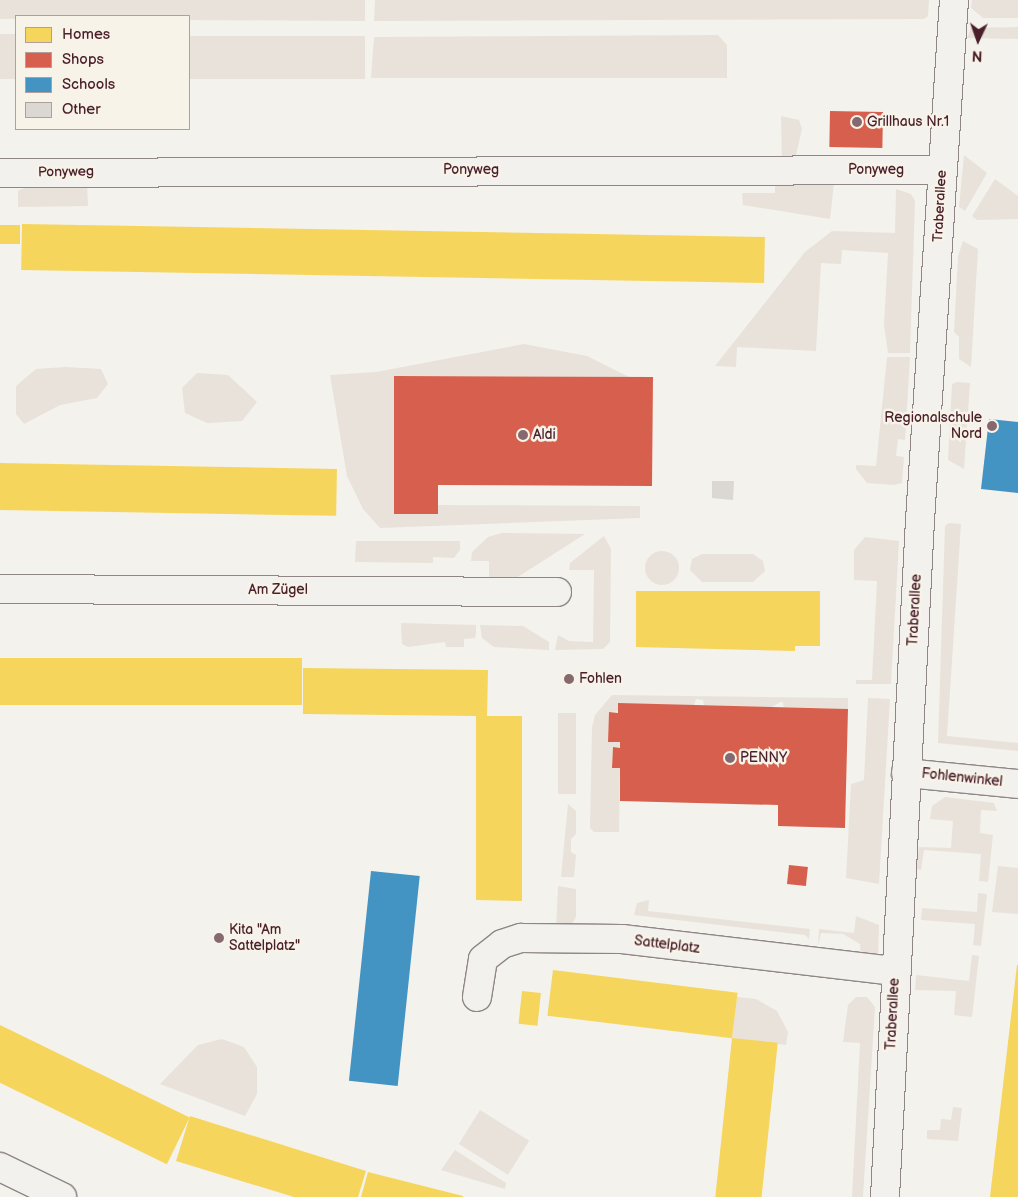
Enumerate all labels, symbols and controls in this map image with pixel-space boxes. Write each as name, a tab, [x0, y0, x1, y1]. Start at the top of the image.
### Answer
legend	[15, 15, 190, 130]
north arrow	[953, 15, 1003, 65]
text: Homes	[62, 25, 110, 44]
text: N	[972, 47, 983, 64]
text: Shops	[62, 50, 104, 69]
text: Schools	[62, 75, 115, 94]
text: Other	[62, 100, 101, 119]
place label: Grillhaus Nr.1	[867, 114, 949, 130]
marker: Grillhaus Nr.1	[851, 116, 863, 128]
street label: Ponyweg	[443, 162, 499, 178]
street label: Ponyweg	[848, 162, 904, 178]
street label: Ponyweg	[38, 163, 94, 181]
street label: Traberallee	[930, 170, 950, 242]
place label: Regionalschule Nord	[884, 410, 982, 442]
marker: Regionalschule Nord	[986, 420, 998, 432]
place label: Aldi	[533, 427, 556, 443]
marker: Aldi	[517, 429, 529, 441]
street label: Traberallee	[905, 574, 925, 646]
street label: Am Zügel	[248, 582, 308, 598]
place label: Fohlen	[579, 671, 622, 687]
marker: Fohlen	[563, 673, 575, 685]
place label: PENNY	[740, 750, 787, 766]
marker: PENNY	[724, 752, 736, 764]
street label: Fohlenwinkel	[921, 765, 1003, 791]
place label: Kita "Am Sattelplatz"	[229, 922, 300, 954]
marker: Kita "Am Sattelplatz"	[213, 932, 225, 944]
street label: Sattelplatz	[633, 933, 701, 957]
street label: Traberallee	[883, 978, 903, 1050]

